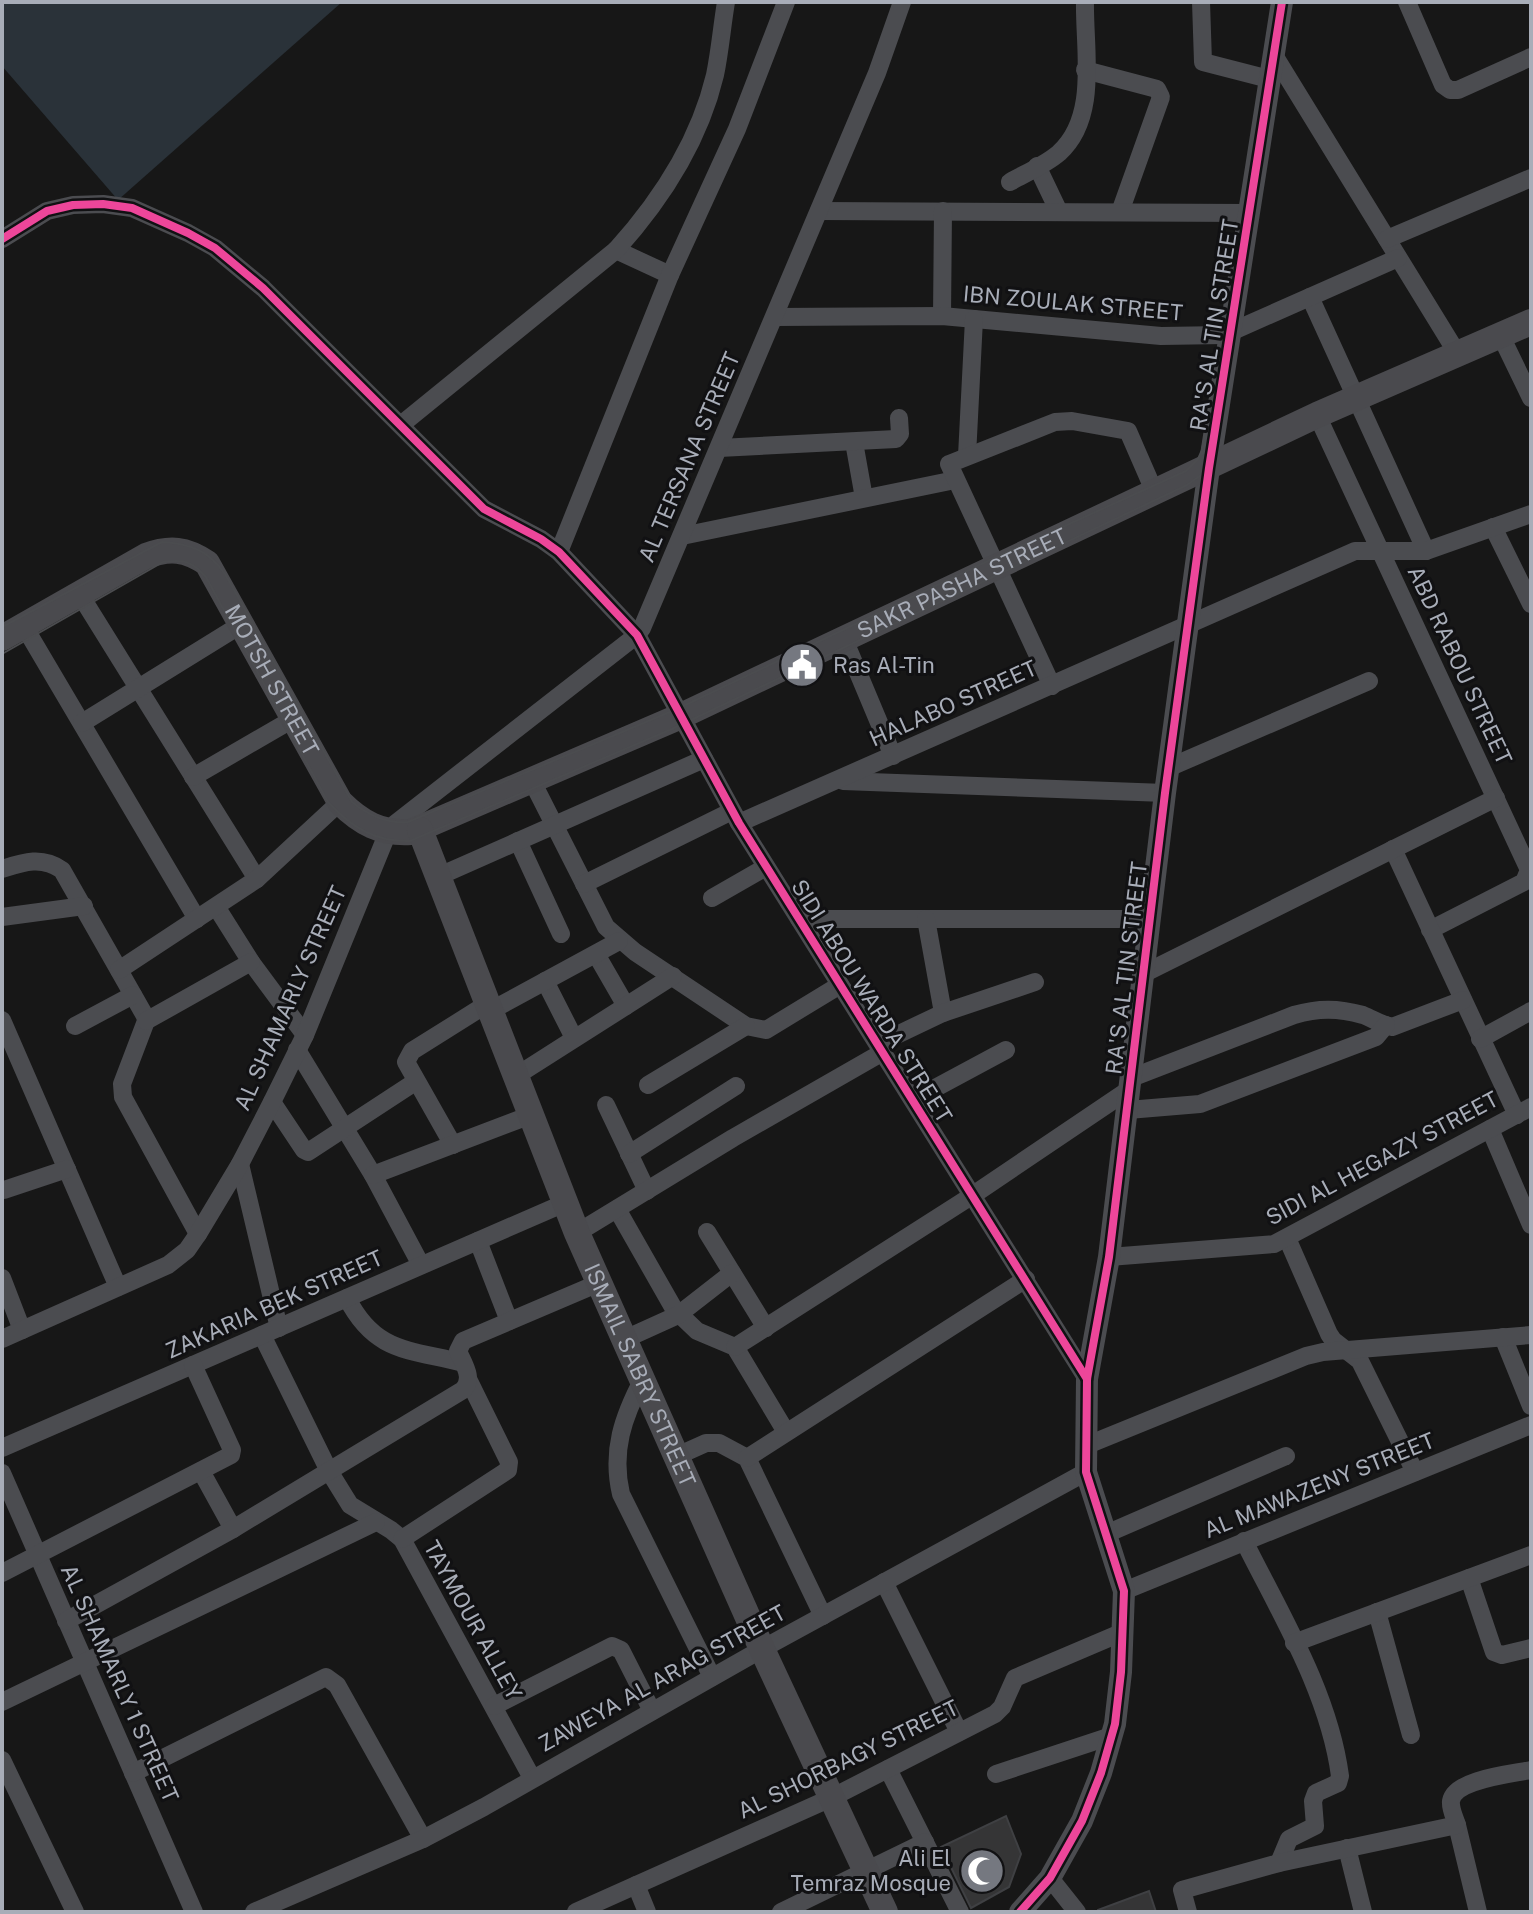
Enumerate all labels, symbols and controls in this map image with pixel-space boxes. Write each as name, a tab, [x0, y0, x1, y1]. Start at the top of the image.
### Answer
street label: RA'S AL TIN STREET	[1184, 217, 1244, 433]
street label: IBN ZOULAK STREET	[962, 280, 1184, 326]
street label: AL TERSANA STREET	[633, 348, 745, 566]
street label: SAKR PASHA STREET	[853, 522, 1071, 644]
street label: ABD RABOU STREET	[1403, 562, 1517, 768]
street label: MOTSH STREET	[220, 600, 325, 760]
public building icon: Ras Al-Tin	[778, 641, 826, 689]
place label: Ras Al-Tin	[833, 652, 935, 678]
street label: HALABO STREET	[865, 654, 1041, 752]
street label: RA'S AL TIN STREET	[1100, 860, 1152, 1076]
street label: SIDI ABOU WARDA STREET	[786, 875, 958, 1127]
street label: AL SHAMARLY STREET	[229, 882, 351, 1114]
street label: SIDI AL HEGAZY STREET	[1261, 1086, 1503, 1230]
street label: ZAKARIA BEK STREET	[161, 1244, 387, 1364]
street label: ISMAIL SABRY STREET	[579, 1259, 701, 1491]
street label: AL MAWAZENY STREET	[1200, 1427, 1438, 1543]
street label: TAYMOUR ALLEY	[419, 1536, 528, 1705]
street label: AL SHAMARLY 1 STREET	[56, 1560, 184, 1806]
street label: ZAWEYA AL ARAG STREET	[534, 1599, 790, 1757]
street label: AL SHORBAGY STREET	[733, 1694, 963, 1824]
place label: Ali El Temraz Mosque	[791, 1845, 951, 1896]
mosque icon: Ali El Temraz Mosque	[958, 1847, 1006, 1895]

